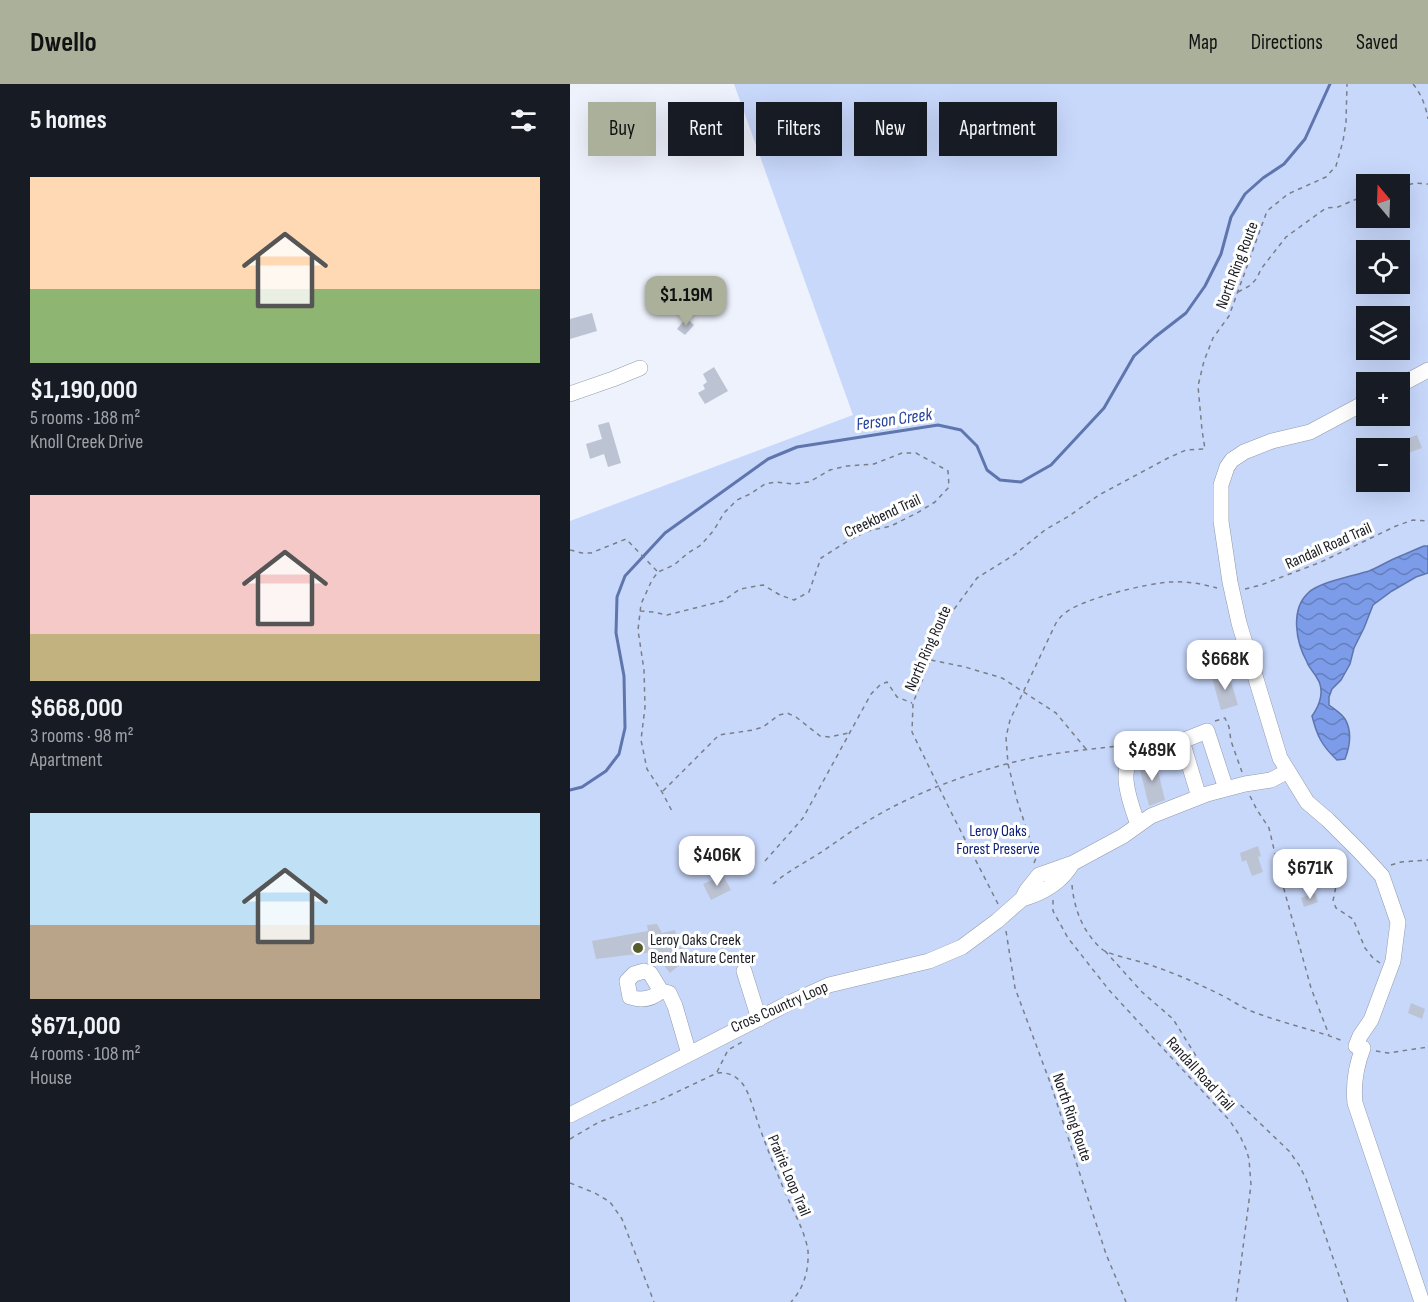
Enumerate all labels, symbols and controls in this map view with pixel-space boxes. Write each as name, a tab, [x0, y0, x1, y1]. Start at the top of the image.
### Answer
text: Dwello	[30, 26, 97, 59]
text: Map	[1188, 30, 1218, 55]
text: Directions	[1251, 30, 1323, 55]
text: Saved	[1356, 30, 1398, 55]
chip: Buy	[588, 102, 656, 156]
chip: Rent	[668, 102, 744, 156]
chip: Filters	[756, 102, 842, 156]
chip: New	[854, 102, 927, 156]
chip: Apartment	[939, 102, 1057, 156]
icon: filters	[507, 104, 540, 137]
text: 5 homes	[30, 105, 107, 136]
north arrow	[1356, 174, 1410, 228]
map controls	[1356, 174, 1410, 492]
icon: home	[231, 216, 339, 324]
street label: North Ring Route	[1212, 219, 1263, 312]
button: locate	[1356, 240, 1410, 294]
pin: $1.19M	[637, 276, 735, 327]
text: $1.19M	[659, 283, 713, 307]
button: layers	[1356, 306, 1410, 360]
button: +	[1356, 372, 1410, 426]
text: $1,190,000	[30, 375, 138, 406]
water label: Ferson Creek	[855, 404, 935, 435]
text: 5 rooms · 188 m²	[30, 406, 140, 430]
text: Knoll Creek Drive	[30, 430, 143, 454]
button: −	[1356, 438, 1410, 492]
street label: Creekbend Trail	[842, 490, 924, 542]
street label: Randall Road Trail	[1283, 519, 1375, 574]
icon: home	[231, 534, 339, 642]
street label: North Ring Route	[901, 603, 956, 694]
pin: $668K	[1183, 640, 1267, 691]
text: $668K	[1201, 647, 1249, 671]
text: $668,000	[30, 693, 123, 724]
text: 3 rooms · 98 m²	[30, 724, 134, 748]
pin: $489K	[1110, 731, 1194, 782]
text: $489K	[1128, 738, 1176, 762]
text: Apartment	[30, 748, 103, 772]
park label: Leroy Oaks Forest Preserve	[956, 822, 1040, 859]
pin: $406K	[675, 836, 759, 887]
text: $406K	[693, 843, 741, 867]
pin: $671K	[1268, 849, 1352, 900]
icon: home	[231, 852, 339, 960]
text: $671K	[1287, 856, 1333, 880]
place label: Leroy Oaks Creek Bend Nature Center	[650, 931, 756, 968]
marker: Leroy Oaks Creek Bend Nature Center	[631, 941, 645, 955]
street label: Cross Country Loop	[728, 977, 831, 1037]
text: $671,000	[30, 1011, 121, 1042]
street label: Randall Road Trail	[1162, 1033, 1238, 1115]
text: 4 rooms · 108 m²	[30, 1042, 141, 1066]
text: House	[30, 1066, 72, 1090]
street label: North Ring Route	[1048, 1071, 1095, 1164]
street label: Prairie Loop Trail	[763, 1132, 814, 1219]

